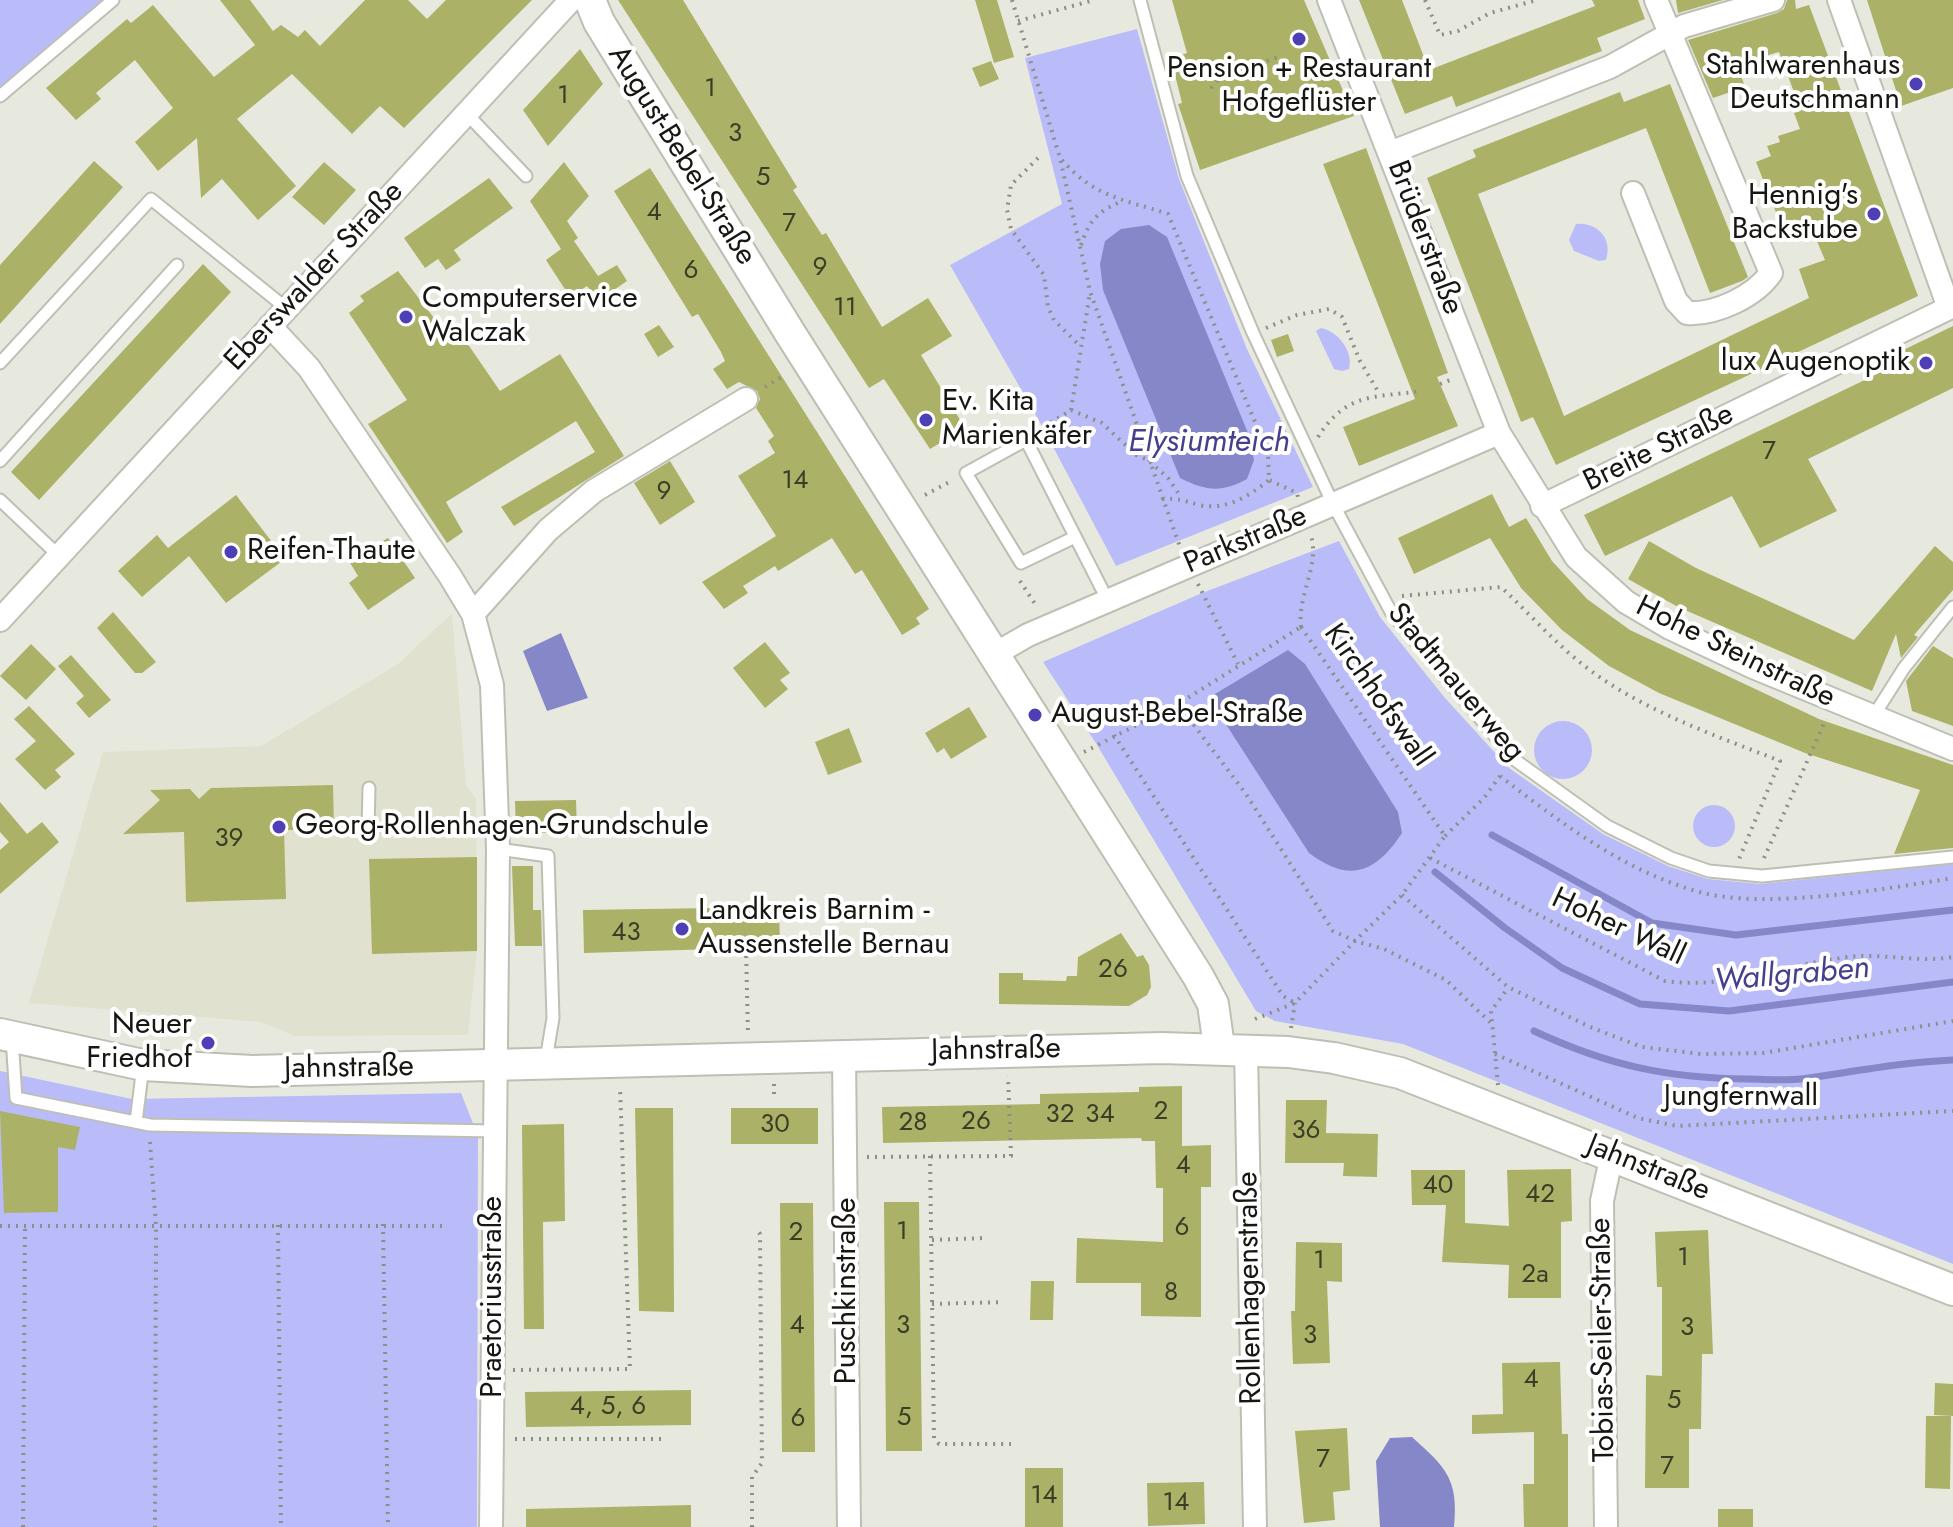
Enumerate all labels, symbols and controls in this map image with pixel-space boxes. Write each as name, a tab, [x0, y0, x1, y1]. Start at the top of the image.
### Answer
marker: Pension + Restaurant Hofgeflüster	[1290, 30, 1308, 48]
street label: August-Bebel-Straße	[599, 40, 763, 272]
place label: Stahlwarenhaus Deutschmann	[1705, 49, 1900, 120]
place label: Pension + Restaurant Hofgeflüster	[1167, 52, 1431, 122]
house number: 1	[704, 74, 716, 106]
marker: Stahlwarenhaus Deutschmann	[1907, 75, 1925, 93]
house number: 1	[557, 81, 569, 113]
house number: 3	[728, 119, 742, 151]
street label: Brüderstraße	[1378, 156, 1470, 320]
house number: 5	[756, 163, 770, 195]
street label: Eberswalder Straße	[218, 175, 412, 379]
place label: Hennig's Backstube	[1732, 179, 1858, 250]
house number: 4	[646, 198, 662, 230]
marker: Hennig's Backstube	[1865, 205, 1883, 223]
house number: 7	[782, 209, 796, 241]
house number: 9	[813, 253, 827, 285]
house number: 6	[684, 256, 698, 288]
place label: Computerservice Walczak	[422, 282, 638, 352]
house number: 11	[833, 293, 857, 325]
marker: Computerservice Walczak	[397, 308, 415, 326]
place label: lux Augenoptik	[1721, 345, 1910, 381]
marker: lux Augenoptik	[1917, 354, 1935, 372]
place label: Ev. Kita Marienkäfer	[942, 385, 1092, 456]
street label: Breite Straße	[1578, 397, 1740, 501]
marker: Ev. Kita Marienkäfer	[917, 411, 935, 429]
water label: Elysiumteich	[1128, 424, 1290, 462]
house number: 7	[1762, 437, 1776, 469]
house number: 14	[782, 466, 808, 498]
house number: 9	[657, 477, 671, 509]
street label: Parkstraße	[1179, 499, 1313, 583]
place label: Reifen-Thaute	[247, 534, 416, 570]
marker: Reifen-Thaute	[222, 543, 240, 561]
street label: Hohe Steinstraße	[1630, 589, 1840, 717]
street label: Stadtmauerweg	[1379, 597, 1531, 769]
street label: Kirchhofswall	[1315, 618, 1439, 774]
place label: August-Bebel-Straße	[1051, 697, 1303, 733]
marker: August-Bebel-Straße	[1026, 706, 1044, 724]
place label: Georg-Rollenhagen-Grundschule	[295, 809, 709, 845]
marker: Georg-Rollenhagen-Grundschule	[270, 818, 288, 836]
house number: 39	[214, 824, 244, 856]
street label: Hoher Wall	[1545, 881, 1691, 975]
place label: Landkreis Barnim - Aussenstelle Bernau	[698, 894, 950, 964]
house number: 43	[611, 918, 641, 950]
marker: Landkreis Barnim - Aussenstelle Bernau	[673, 920, 691, 938]
water label: Wallgraben	[1713, 950, 1871, 1002]
house number: 26	[1098, 955, 1128, 987]
place label: Neuer Friedhof	[86, 1008, 192, 1078]
street label: Jahnstraße	[931, 1032, 1061, 1070]
marker: Neuer Friedhof	[199, 1034, 217, 1052]
street label: Jahnstraße	[284, 1050, 414, 1088]
street label: Jungfernwall	[1664, 1080, 1818, 1116]
house number: 2	[1154, 1097, 1168, 1129]
house number: 32	[1046, 1100, 1074, 1132]
house number: 34	[1085, 1100, 1115, 1132]
house number: 26	[961, 1107, 991, 1139]
house number: 28	[899, 1108, 927, 1140]
house number: 30	[760, 1110, 790, 1142]
house number: 36	[1291, 1116, 1321, 1148]
street label: Jahnstraße	[1581, 1128, 1715, 1210]
house number: 4	[1175, 1151, 1191, 1183]
street label: Rollenhagenstraße	[1231, 1171, 1271, 1405]
house number: 40	[1423, 1171, 1453, 1203]
house number: 42	[1525, 1180, 1555, 1212]
street label: Praetoriusstraße	[476, 1196, 512, 1398]
street label: Puschkinstraße	[830, 1198, 866, 1384]
house number: 6	[1175, 1213, 1189, 1245]
house number: 1	[896, 1217, 908, 1249]
street label: Tobias-Seiler-Straße	[1584, 1217, 1624, 1463]
house number: 2	[789, 1218, 803, 1250]
house number: 1	[1677, 1243, 1689, 1275]
house number: 1	[1313, 1246, 1325, 1278]
house number: 2a	[1521, 1260, 1549, 1292]
house number: 8	[1164, 1278, 1178, 1310]
house number: 4	[789, 1311, 805, 1343]
house number: 3	[896, 1311, 910, 1343]
house number: 3	[1680, 1313, 1694, 1345]
house number: 3	[1303, 1321, 1317, 1353]
house number: 4	[1523, 1365, 1539, 1397]
house number: 5	[1667, 1386, 1681, 1418]
house number: 4, 5, 6	[570, 1392, 646, 1424]
house number: 5	[897, 1403, 911, 1435]
house number: 6	[791, 1404, 805, 1436]
house number: 7	[1316, 1445, 1330, 1477]
house number: 7	[1660, 1452, 1674, 1484]
house number: 14	[1031, 1481, 1057, 1513]
house number: 14	[1163, 1488, 1189, 1520]

